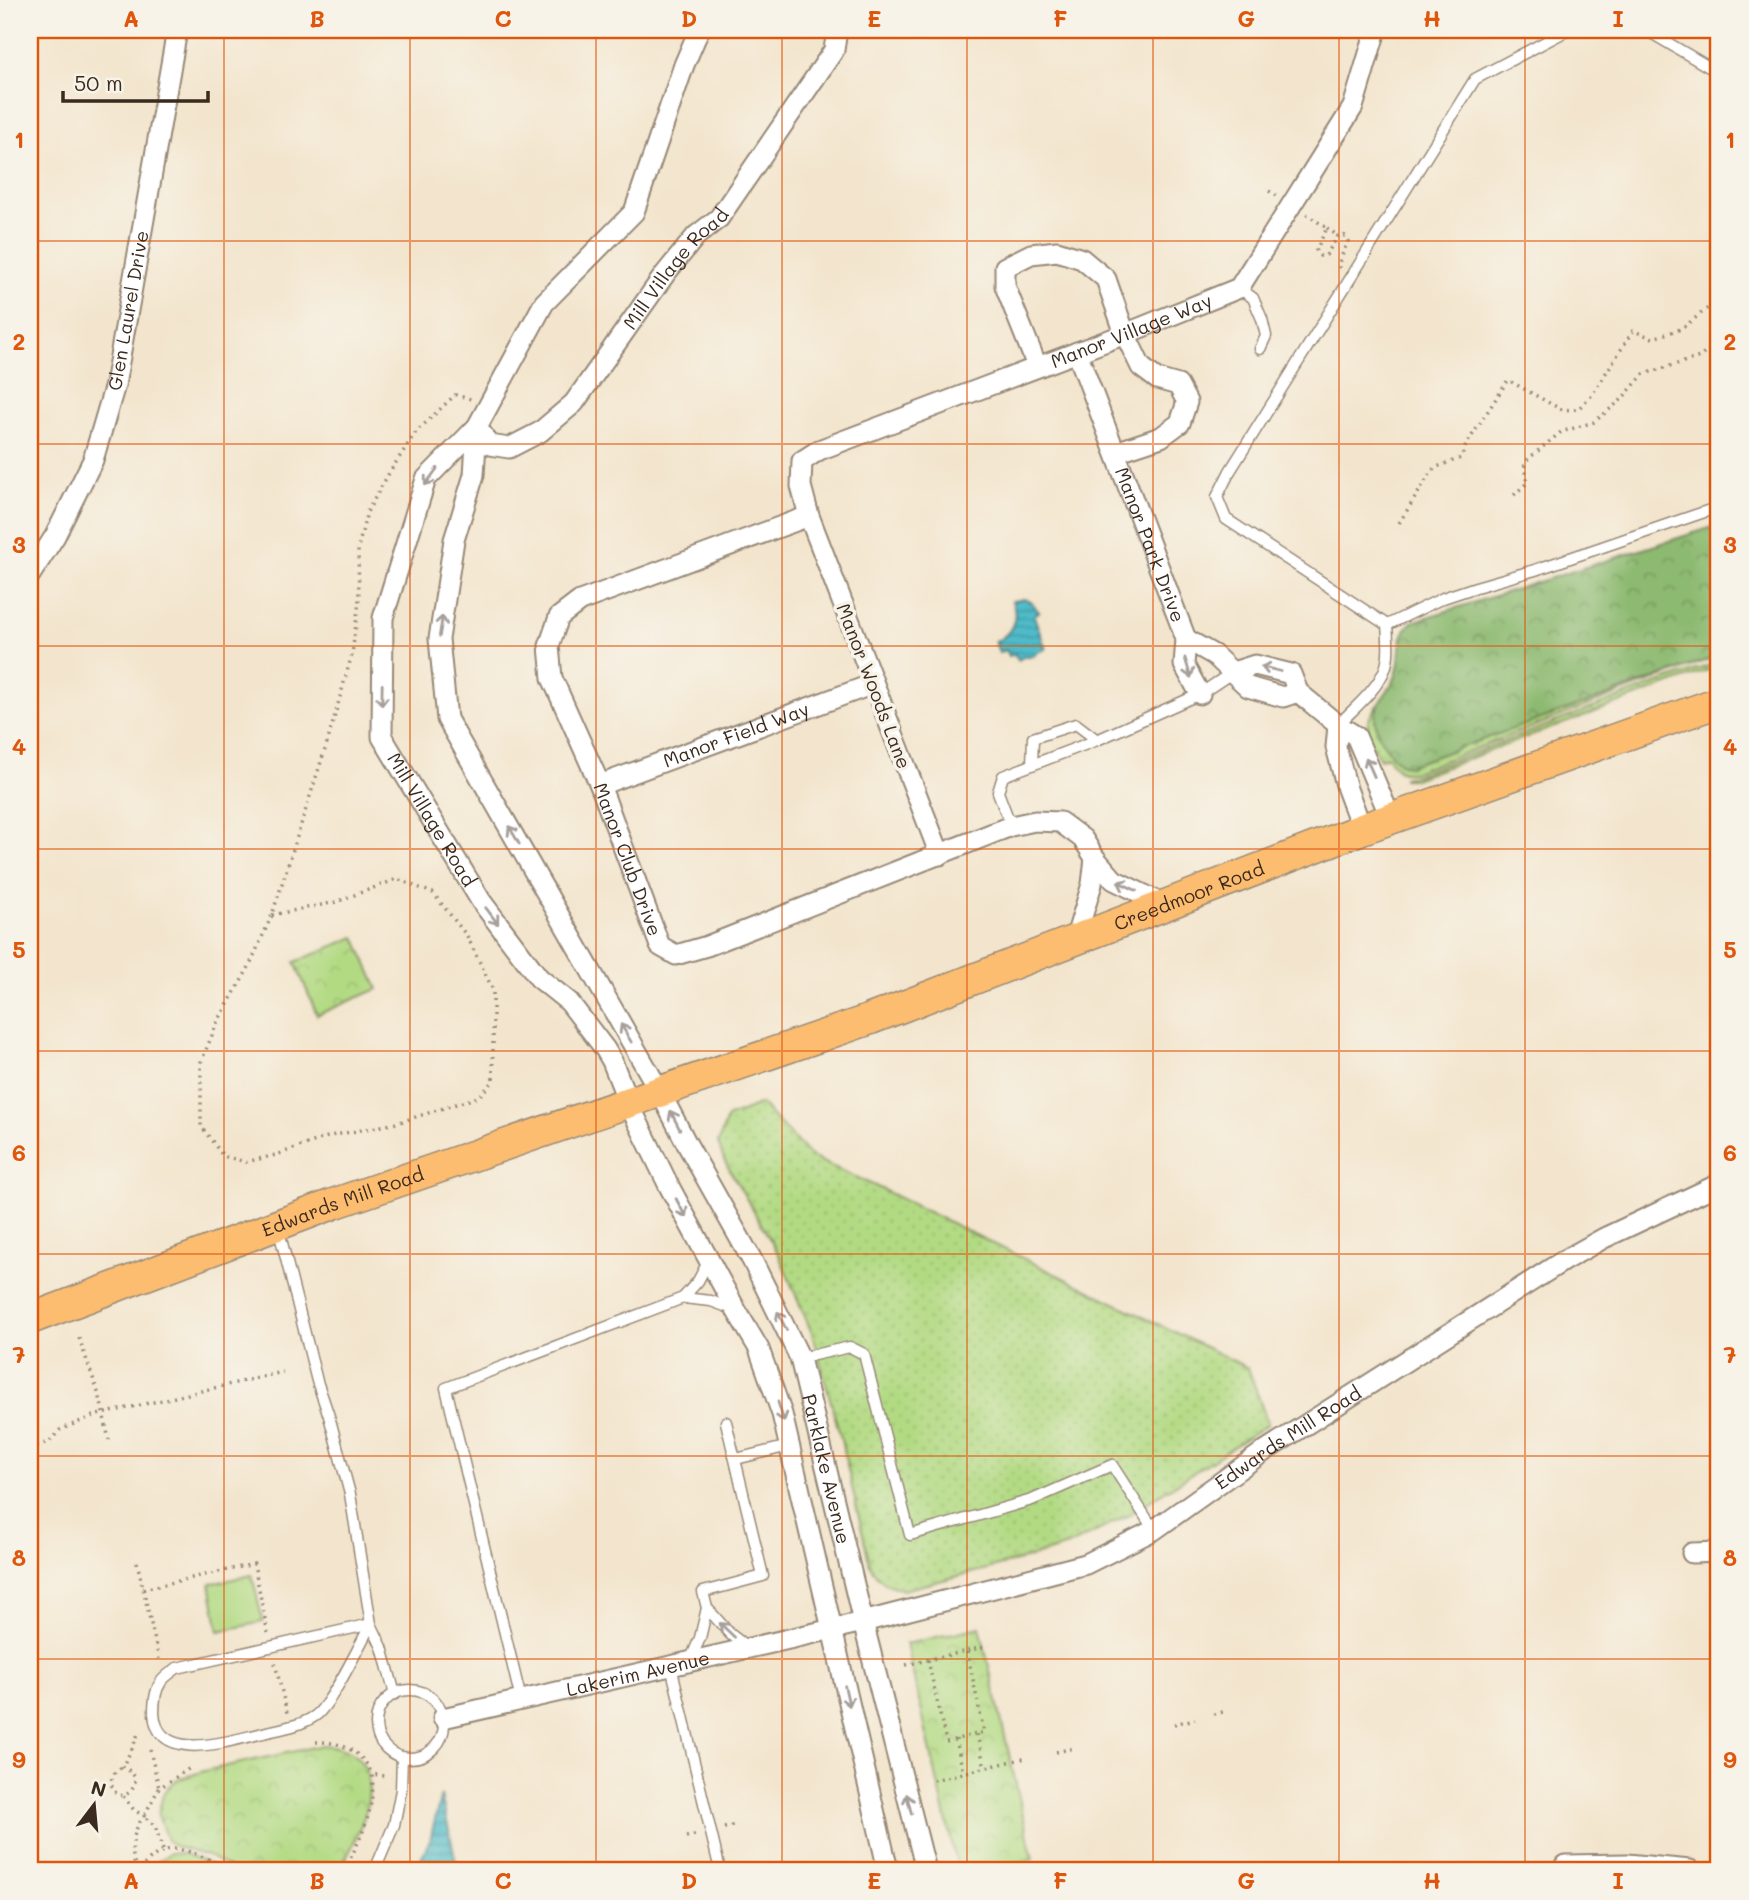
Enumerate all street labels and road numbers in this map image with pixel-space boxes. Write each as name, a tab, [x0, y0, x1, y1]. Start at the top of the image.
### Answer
street label: Mill Village Road	[617, 203, 734, 334]
street label: Glen Laurel Drive	[101, 229, 154, 392]
street label: Manor Village Way	[1047, 287, 1215, 373]
street label: Manor Park Drive	[1110, 463, 1191, 625]
street label: Manor Woods Lane	[831, 600, 918, 772]
street label: Manor Field Way	[659, 696, 812, 773]
street label: Mill Village Road	[382, 748, 482, 891]
street label: Manor Club Drive	[588, 779, 668, 939]
street label: Creedmoor Road	[1110, 855, 1268, 936]
street label: Edwards Mill Road	[258, 1161, 427, 1242]
street label: Edwards Mill Road	[1209, 1380, 1366, 1495]
street label: Parklake Avenue	[797, 1391, 857, 1546]
street label: Lakerim Avenue	[564, 1644, 712, 1701]

